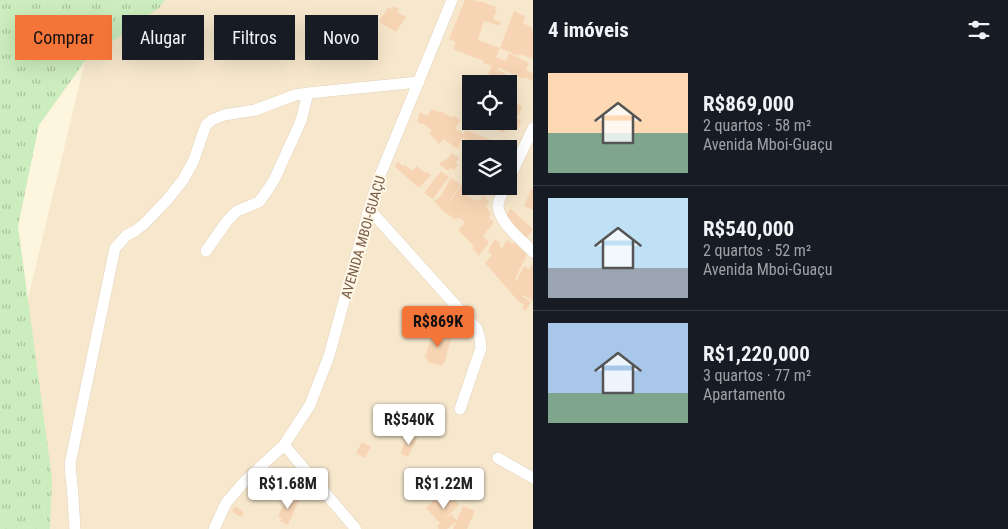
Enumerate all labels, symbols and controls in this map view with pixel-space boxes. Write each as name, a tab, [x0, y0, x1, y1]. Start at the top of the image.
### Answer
chip: Comprar	[15, 15, 112, 60]
chip: Alugar	[122, 15, 204, 60]
chip: Filtros	[214, 15, 295, 60]
chip: Novo	[305, 15, 378, 60]
icon: filters	[965, 16, 993, 44]
text: 4 imóveis	[548, 18, 629, 42]
map controls	[462, 75, 517, 195]
button: locate	[462, 75, 517, 130]
text: R$869,000	[703, 92, 794, 116]
icon: home	[588, 93, 648, 153]
text: 2 quartos · 58 m²	[703, 116, 811, 135]
text: Avenida Mboi-Guaçu	[703, 135, 832, 154]
button: layers	[462, 140, 517, 195]
street label: AVENIDA MBOI-GUAÇU	[338, 174, 388, 300]
text: R$540,000	[703, 217, 794, 241]
icon: home	[588, 218, 648, 278]
text: 2 quartos · 52 m²	[703, 241, 811, 260]
text: Avenida Mboi-Guaçu	[703, 260, 832, 279]
pin: R$869K	[397, 306, 479, 348]
text: R$869K	[413, 312, 463, 331]
text: R$1,220,000	[703, 342, 810, 366]
icon: home	[588, 343, 648, 403]
text: 3 quartos · 77 m²	[703, 366, 811, 385]
text: Apartamento	[703, 385, 785, 404]
pin: R$540K	[368, 404, 450, 446]
text: R$540K	[384, 410, 434, 429]
pin: R$1.68M	[242, 468, 334, 510]
pin: R$1.22M	[398, 468, 490, 510]
text: R$1.68M	[259, 474, 317, 493]
text: R$1.22M	[415, 474, 473, 493]

